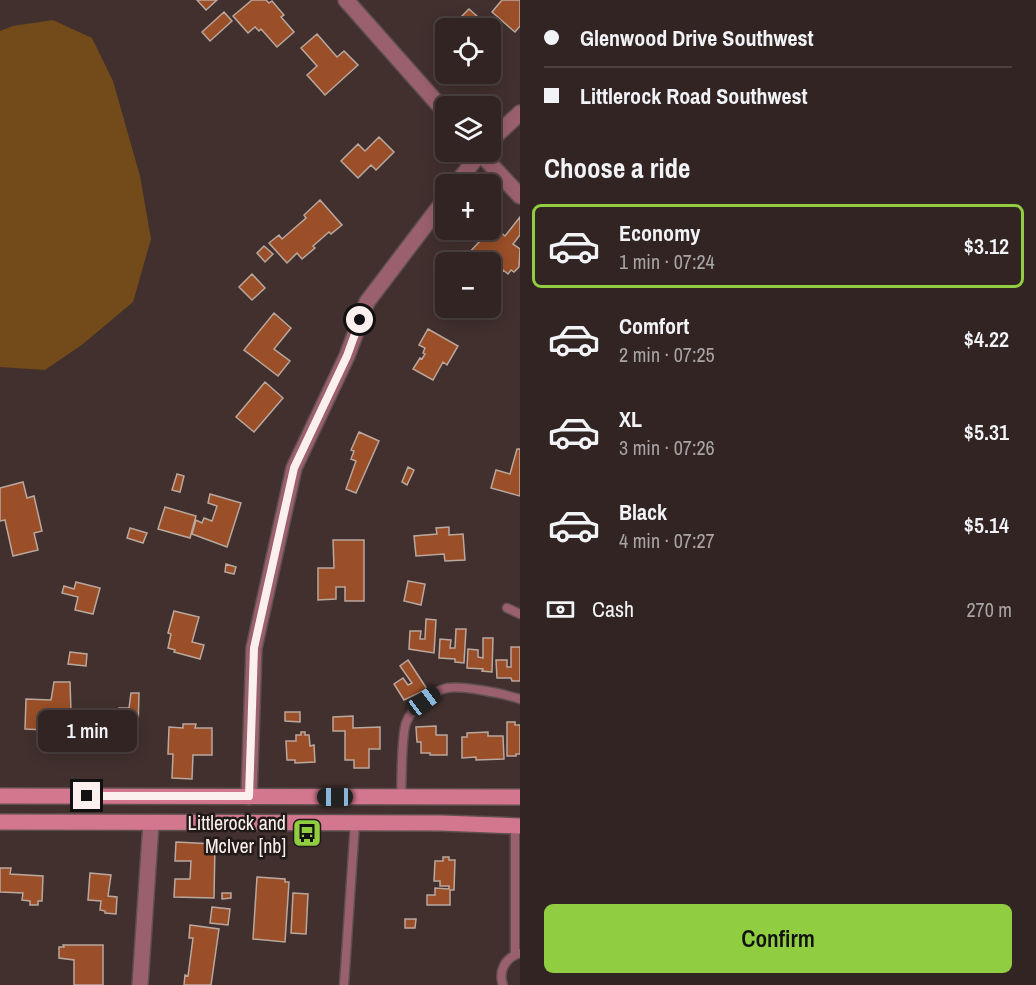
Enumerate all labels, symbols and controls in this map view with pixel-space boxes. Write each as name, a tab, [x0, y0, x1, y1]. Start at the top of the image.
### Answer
map controls	[435, 18, 501, 318]
button: locate	[435, 18, 501, 84]
text: Glenwood Drive Southwest	[580, 23, 814, 53]
text: Littlerock Road Southwest	[580, 81, 808, 111]
button: layers	[435, 96, 501, 162]
text: Choose a ride	[544, 150, 690, 186]
button: +	[435, 174, 501, 240]
text: Economy	[619, 218, 700, 248]
icon: car	[547, 219, 601, 273]
text: $3.12	[964, 231, 1009, 261]
text: 1 min · 07:24	[619, 248, 715, 275]
button: −	[435, 252, 501, 318]
route start	[346, 306, 373, 333]
text: Comfort	[619, 311, 689, 341]
icon: car	[547, 312, 601, 366]
text: $4.22	[964, 324, 1009, 354]
text: 2 min · 07:25	[619, 341, 715, 368]
text: XL	[619, 404, 642, 434]
icon: car	[547, 405, 601, 459]
text: $5.31	[964, 417, 1009, 447]
text: 3 min · 07:26	[619, 434, 715, 461]
text: Black	[619, 497, 667, 527]
icon: car	[547, 498, 601, 552]
text: $5.14	[964, 510, 1009, 540]
text: 4 min · 07:27	[619, 527, 715, 554]
icon: cash	[544, 593, 577, 626]
text: Cash	[592, 594, 634, 624]
text: 270 m	[966, 596, 1012, 623]
car	[404, 683, 444, 719]
callout: 1 min	[38, 709, 136, 751]
text: 1 min	[66, 717, 109, 744]
route end	[73, 782, 100, 809]
car	[317, 788, 353, 806]
place label: Littlerock and McIver [nb]	[188, 809, 286, 859]
bus stop icon: Littlerock and McIver [nb]	[291, 817, 323, 849]
button: Confirm	[544, 904, 1012, 973]

